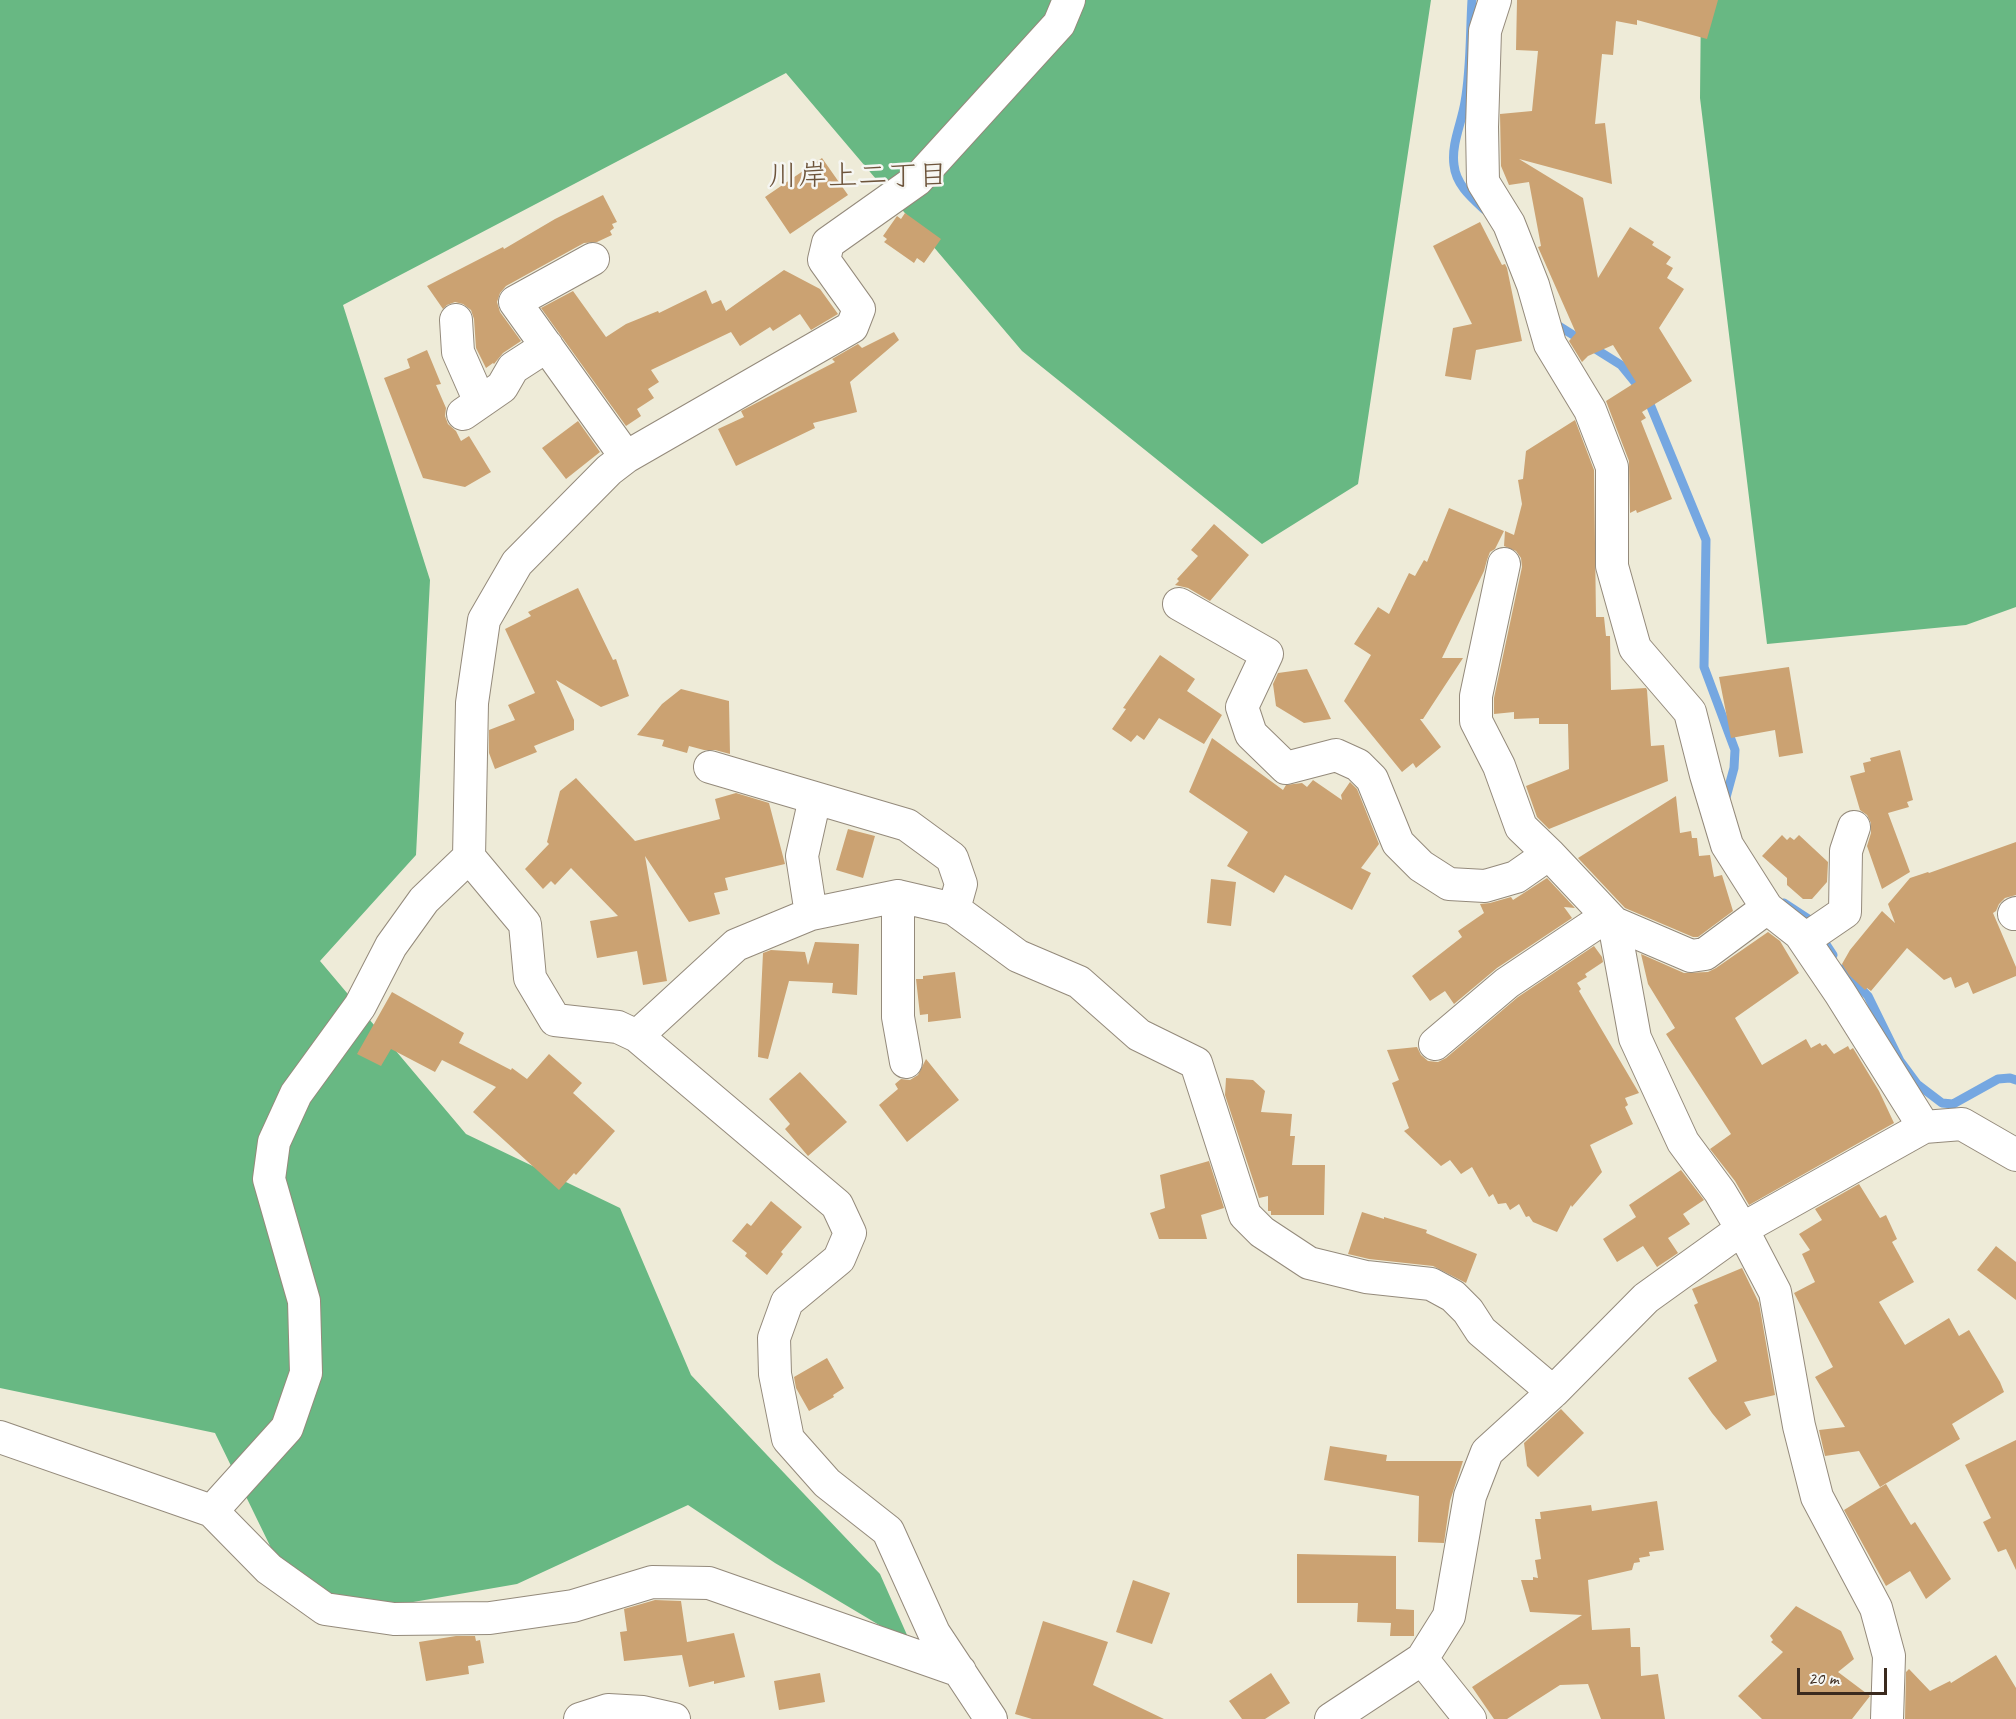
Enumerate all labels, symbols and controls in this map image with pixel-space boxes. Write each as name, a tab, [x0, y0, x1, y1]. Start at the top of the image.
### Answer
district label: 川岸上二丁目	[768, 159, 948, 195]
scale bar	[1800, 1656, 1890, 1694]
text: 20 m	[1808, 1667, 1839, 1689]

